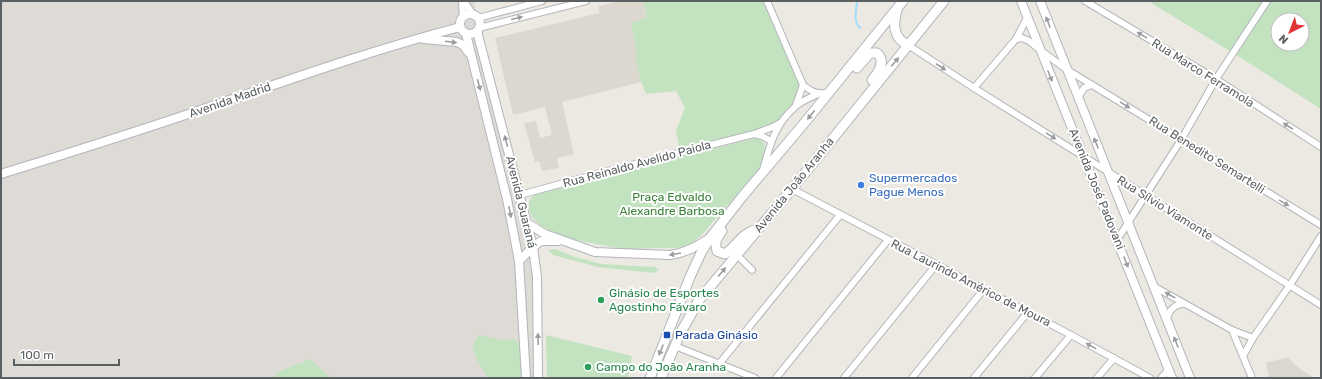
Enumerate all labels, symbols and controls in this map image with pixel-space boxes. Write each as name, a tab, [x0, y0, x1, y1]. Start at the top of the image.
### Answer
north arrow	[1270, 12, 1310, 52]
one-way arrow	[510, 15, 523, 21]
one-way arrow	[1045, 16, 1051, 28]
one-way arrow	[1136, 32, 1148, 39]
text: N	[1276, 32, 1291, 47]
street label: Rua Marco Ferramola	[1149, 36, 1257, 110]
one-way arrow	[445, 39, 457, 45]
one-way arrow	[890, 57, 899, 68]
one-way arrow	[936, 63, 946, 71]
one-way arrow	[1048, 71, 1054, 83]
street label: Avenida Madrid	[187, 79, 273, 121]
one-way arrow	[477, 79, 483, 91]
one-way arrow	[1119, 102, 1131, 109]
one-way arrow	[807, 110, 816, 121]
street label: Rua Benedito Semartelli	[1146, 114, 1268, 197]
one-way arrow	[1282, 122, 1294, 129]
street label: Avenida José Padovani	[1066, 126, 1128, 252]
one-way arrow	[1045, 133, 1057, 140]
street label: Avenida João Aranha	[751, 134, 837, 236]
one-way arrow	[503, 135, 509, 147]
street label: Rua Reinaldo Avelido Paiola	[561, 137, 713, 191]
one-way arrow	[1093, 137, 1099, 149]
street label: Avenida Guaraná	[503, 154, 539, 250]
place label: Supermercados Pague Menos	[869, 171, 957, 199]
street label: Rua Sílvio Viamonte	[1114, 173, 1216, 243]
marker: Supermercados Pague Menos	[856, 180, 866, 190]
park label: Praça Edvaldo Alexandre Barbosa	[619, 190, 725, 218]
one-way arrow	[1278, 199, 1290, 206]
one-way arrow	[507, 205, 513, 218]
street label: Rua Laurindo Américo de Moura	[889, 236, 1053, 330]
one-way arrow	[669, 251, 682, 257]
one-way arrow	[1123, 256, 1129, 267]
one-way arrow	[717, 267, 726, 277]
place label: Ginásio de Esportes Agostinho Fávaro	[609, 286, 719, 314]
one-way arrow	[1164, 292, 1176, 299]
marker: Ginásio de Esportes Agostinho Fávaro	[596, 295, 606, 305]
place label: Parada Ginásio	[675, 328, 758, 342]
marker: Parada Ginásio	[662, 330, 672, 340]
one-way arrow	[534, 333, 541, 345]
one-way arrow	[1173, 335, 1179, 347]
scale bar	[14, 341, 119, 367]
one-way arrow	[1085, 342, 1097, 349]
one-way arrow	[657, 345, 663, 357]
text: 100 m	[20, 348, 54, 362]
place label: Campo do João Aranha	[596, 360, 726, 374]
marker: Campo do João Aranha	[583, 362, 593, 372]

